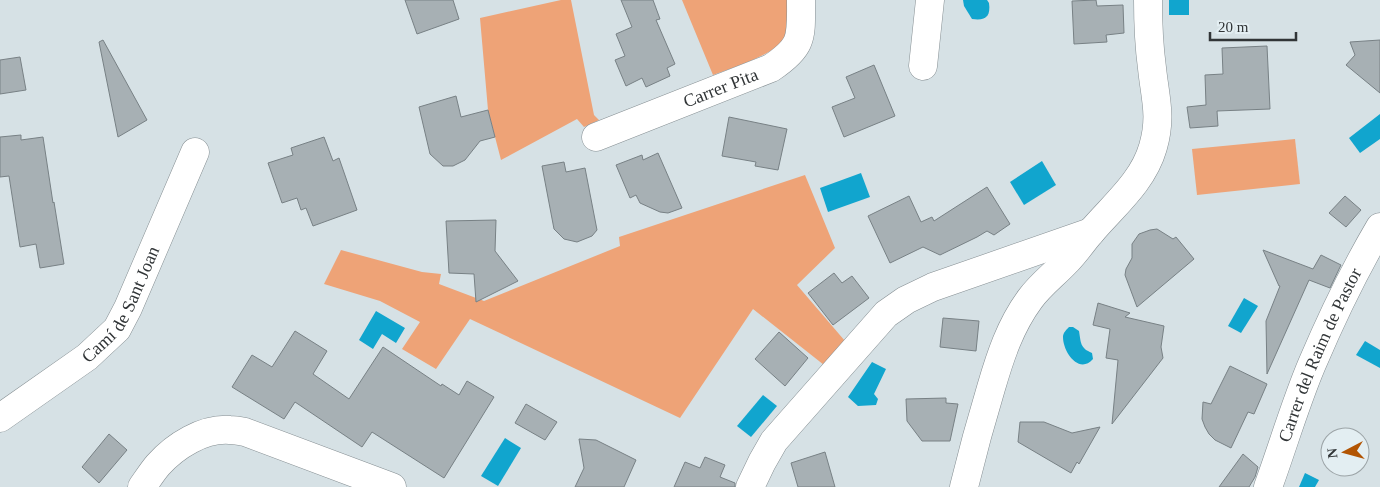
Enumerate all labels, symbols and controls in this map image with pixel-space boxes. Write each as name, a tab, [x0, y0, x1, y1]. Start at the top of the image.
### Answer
scale bar	[1210, 10, 1296, 42]
text: 20 m	[1218, 19, 1249, 35]
street label: Carrer Pita	[680, 64, 761, 112]
street label: Camí de Sant Joan	[78, 243, 163, 367]
street label: Carrer del Raim de Pastor	[1274, 264, 1365, 444]
north arrow	[1320, 427, 1370, 477]
text: N	[1325, 447, 1341, 459]

